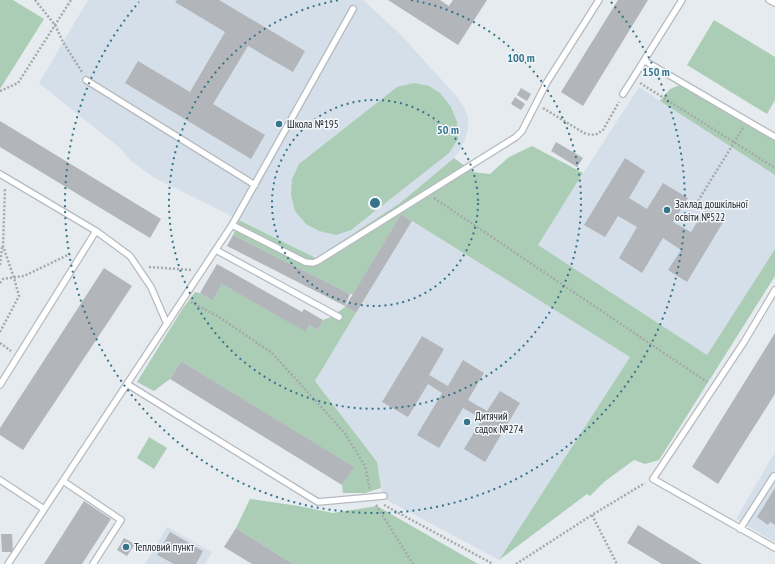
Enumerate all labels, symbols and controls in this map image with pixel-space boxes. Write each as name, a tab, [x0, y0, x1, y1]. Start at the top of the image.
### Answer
text: 100 m	[507, 50, 535, 65]
text: 150 m	[642, 64, 670, 79]
place label: Школа №195	[287, 117, 339, 131]
marker: Школа №195	[274, 119, 284, 129]
text: 50 m	[437, 122, 459, 137]
centre of rings	[368, 196, 382, 210]
place label: Заклад дошкільної освіти №522	[675, 197, 749, 224]
marker: Заклад дошкільної освіти №522	[662, 205, 672, 215]
place label: Дитячий садок №274	[475, 409, 523, 436]
marker: Дитячий садок №274	[462, 417, 472, 427]
place label: Тепловий пункт	[134, 540, 195, 554]
marker: Тепловий пункт	[121, 542, 131, 552]

